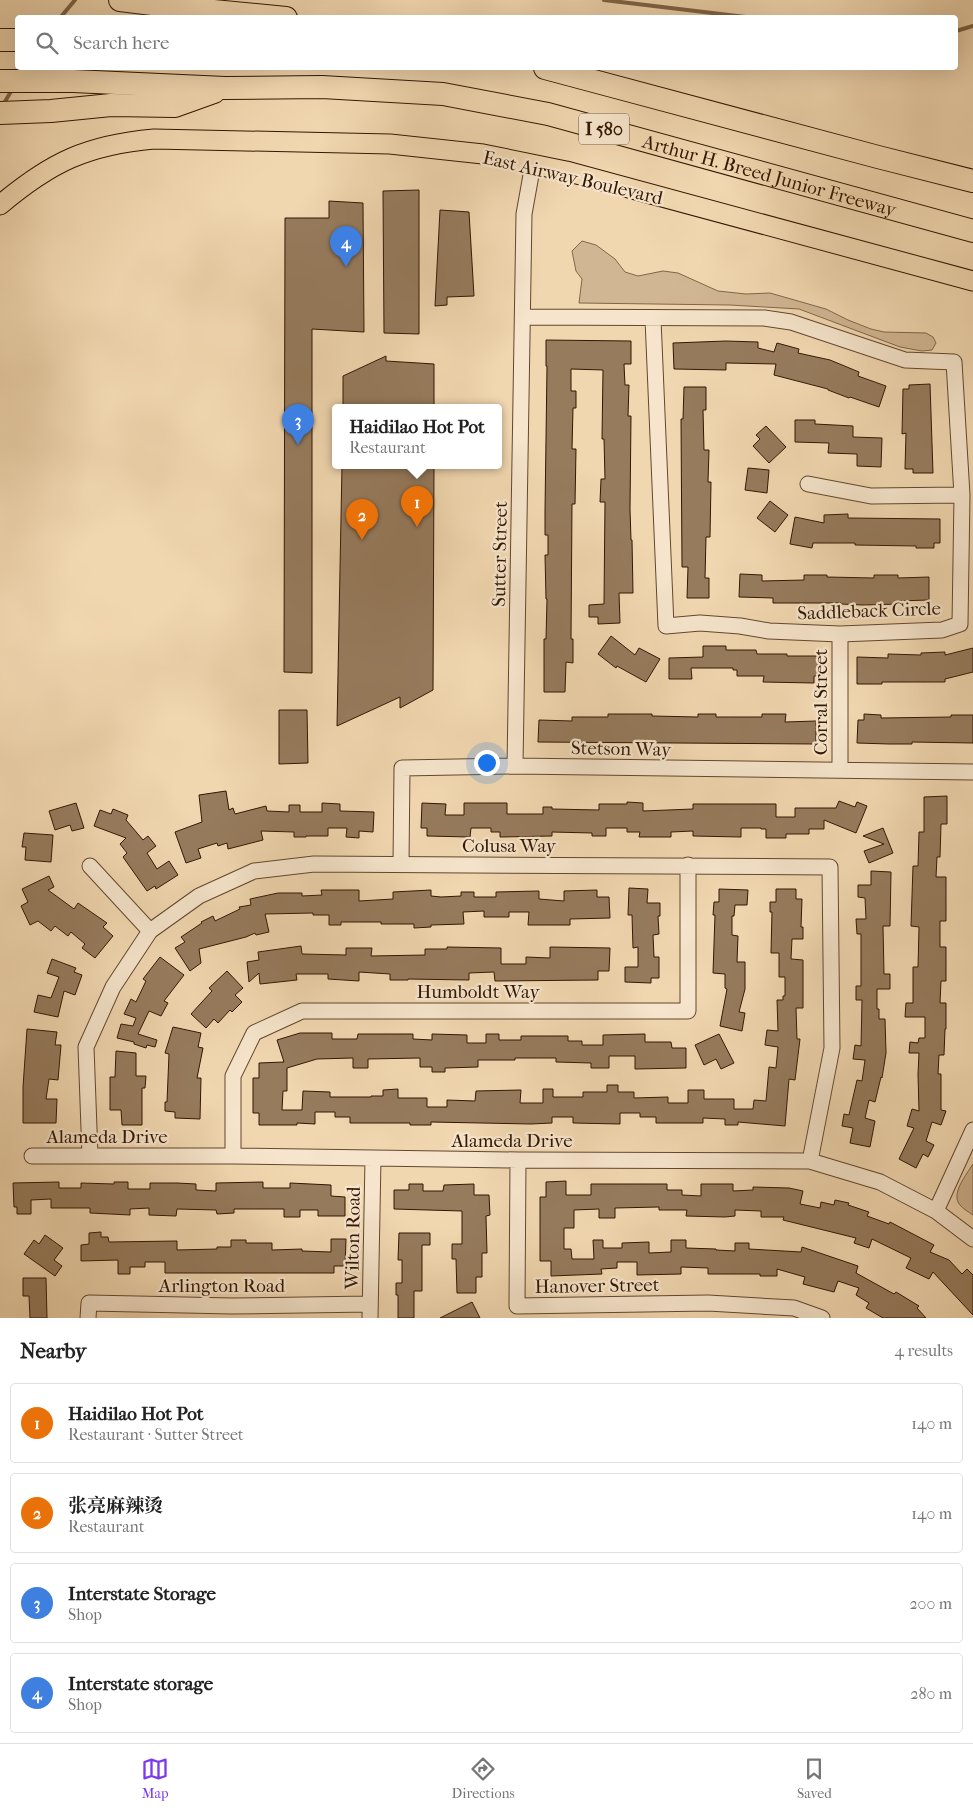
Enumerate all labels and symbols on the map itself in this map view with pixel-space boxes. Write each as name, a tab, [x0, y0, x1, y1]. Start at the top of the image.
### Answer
road number: I 580	[579, 114, 629, 144]
street label: Arthur H. Breed Junior Freeway	[639, 130, 899, 222]
street label: East Airway Boulevard	[481, 147, 666, 210]
pin: 4	[330, 226, 362, 267]
pin: 3	[282, 404, 314, 445]
pin: 1	[401, 486, 433, 527]
pin: 2	[346, 499, 378, 540]
street label: Sutter Street	[488, 501, 512, 607]
street label: Saddleback Circle	[797, 597, 941, 625]
street label: Corral Street	[810, 648, 832, 755]
street label: Stetson Way	[571, 737, 672, 761]
your location	[474, 750, 500, 776]
street label: Colusa Way	[462, 835, 557, 857]
street label: Humboldt Way	[416, 981, 540, 1003]
street label: Alameda Drive	[45, 1126, 168, 1148]
street label: Alameda Drive	[450, 1130, 573, 1152]
street label: Wilton Road	[341, 1186, 365, 1291]
street label: Hanover Street	[534, 1274, 660, 1298]
street label: Arlington Road	[158, 1275, 286, 1297]

